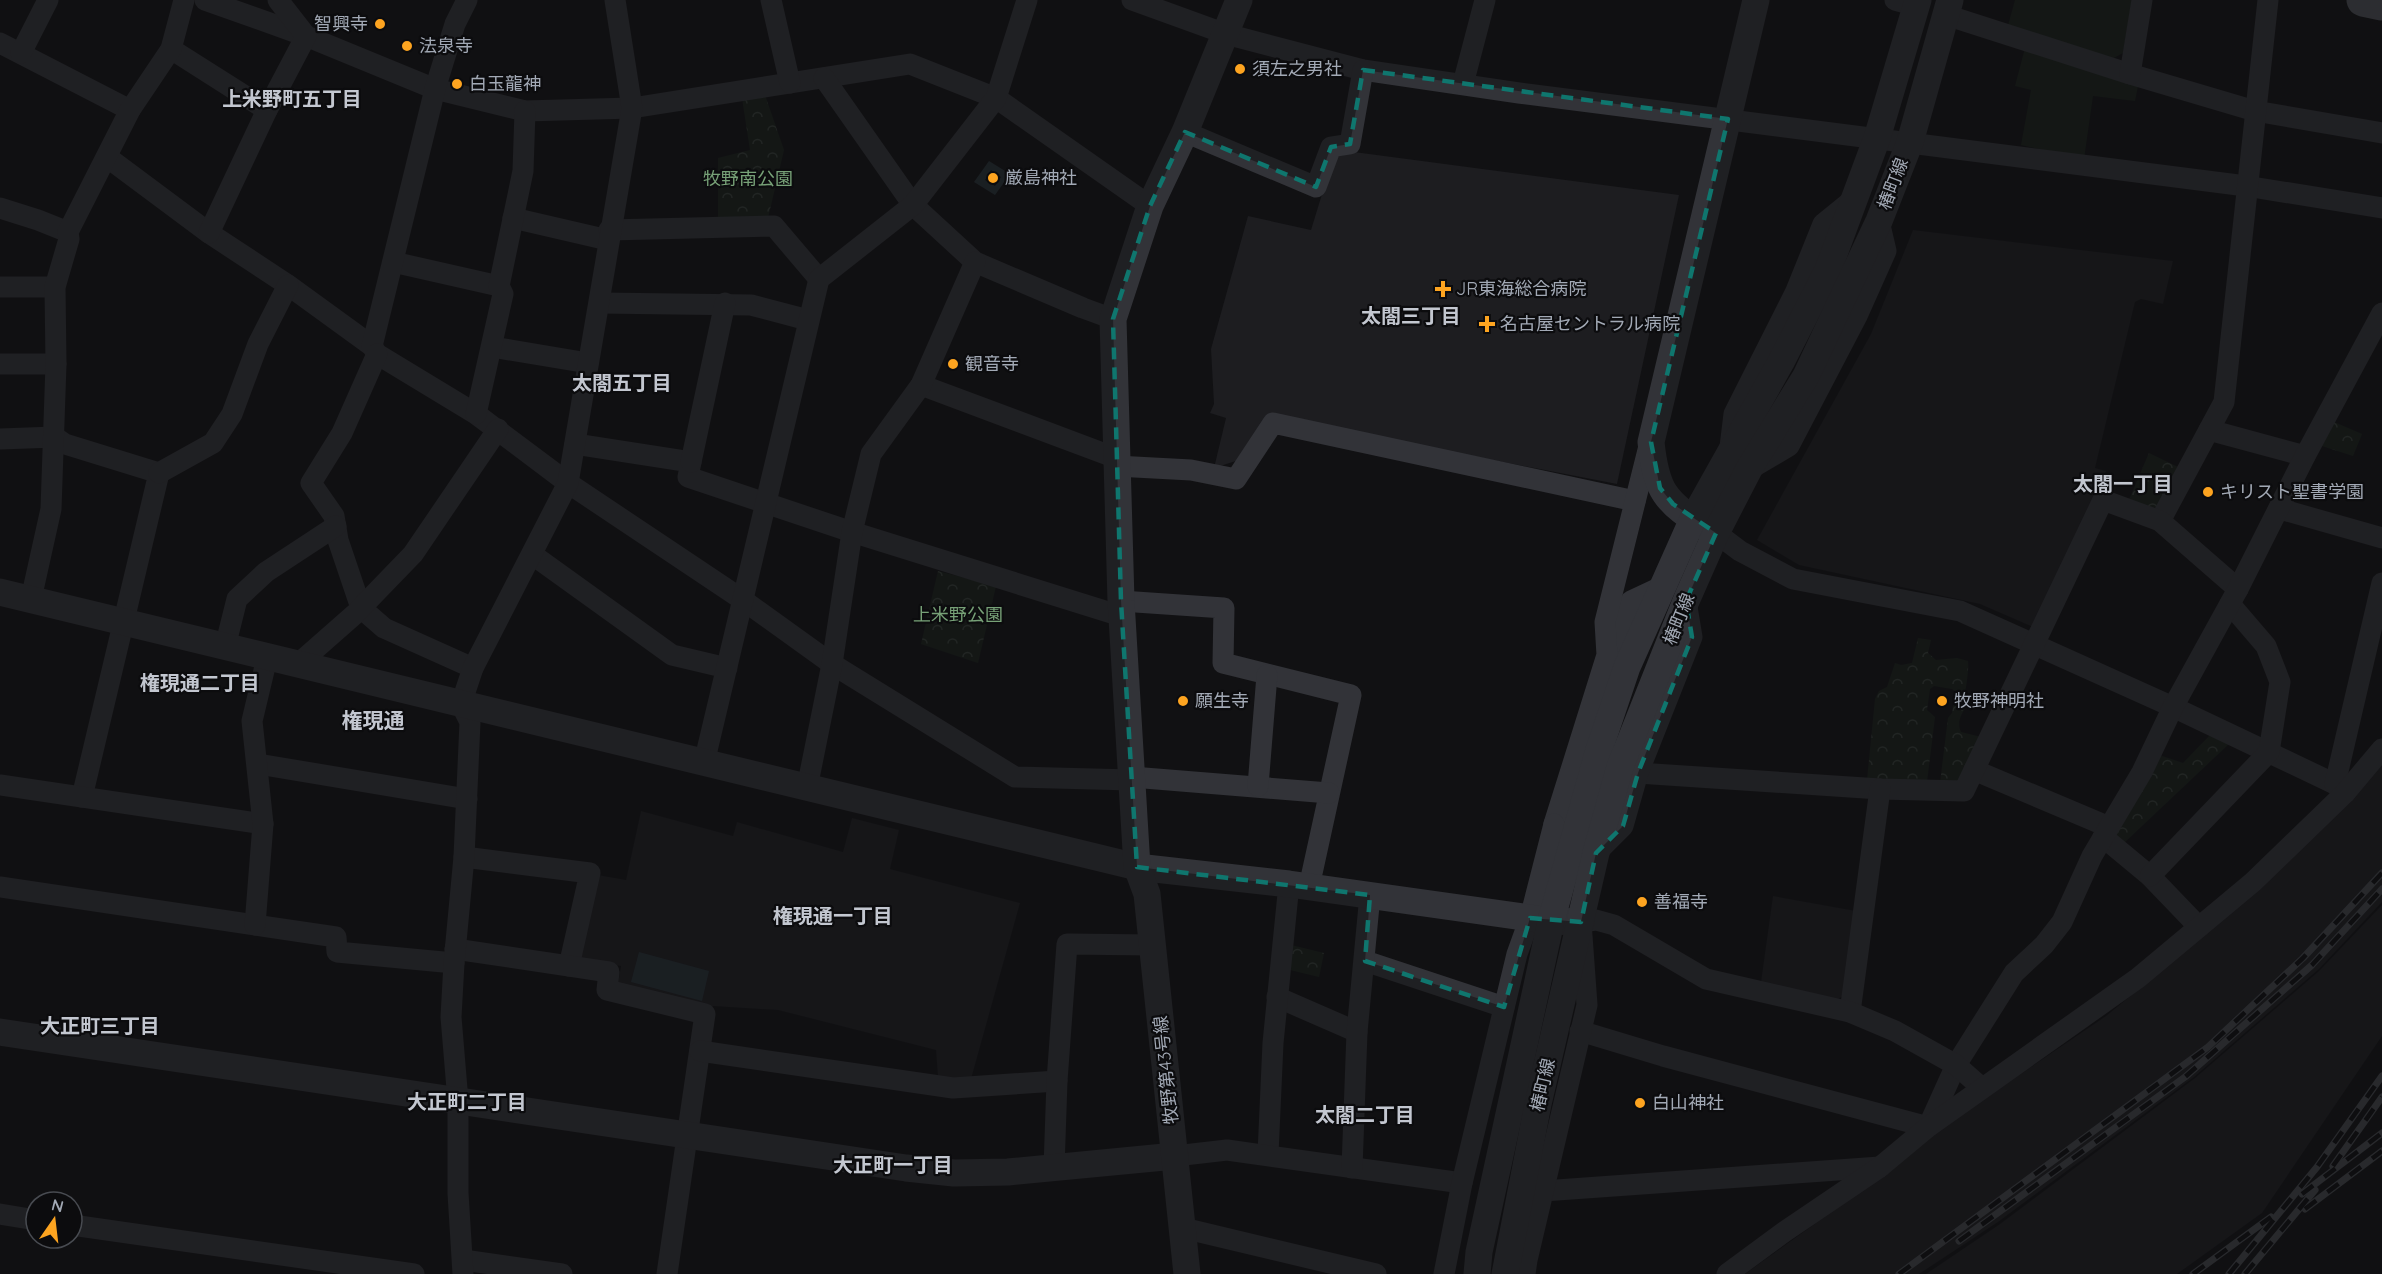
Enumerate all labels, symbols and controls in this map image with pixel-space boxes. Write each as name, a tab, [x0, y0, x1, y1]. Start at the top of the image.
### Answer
place label: 智興寺	[314, 12, 368, 35]
marker: 智興寺	[373, 17, 387, 31]
place label: 法泉寺	[419, 34, 473, 57]
marker: 法泉寺	[400, 39, 414, 53]
place label: 須左之男社	[1252, 57, 1342, 80]
marker: 須左之男社	[1233, 62, 1247, 76]
place label: 白玉龍神	[469, 72, 541, 95]
marker: 白玉龍神	[450, 77, 464, 91]
district label: 上米野町五丁目	[222, 86, 362, 111]
street label: 椿町線	[1872, 154, 1913, 213]
place label: 厳島神社	[1005, 166, 1077, 189]
park label: 牧野南公園	[703, 167, 793, 190]
marker: 厳島神社	[986, 171, 1000, 185]
place label: JR東海総合病院	[1456, 277, 1586, 300]
marker: JR東海総合病院	[1434, 280, 1452, 298]
district label: 太閤三丁目	[1361, 303, 1461, 328]
place label: 名古屋セントラル病院	[1500, 312, 1680, 335]
marker: 名古屋セントラル病院	[1478, 315, 1496, 333]
place label: 観音寺	[965, 352, 1019, 375]
marker: 観音寺	[946, 357, 960, 371]
district label: 太閤五丁目	[572, 370, 672, 395]
district label: 太閤一丁目	[2073, 471, 2173, 496]
place label: キリスト聖書学園	[2220, 480, 2364, 503]
marker: キリスト聖書学園	[2201, 485, 2215, 499]
street label: 椿町線	[1658, 589, 1699, 648]
park label: 上米野公園	[913, 603, 1003, 626]
district label: 権現通二丁目	[140, 670, 260, 695]
place label: 願生寺	[1195, 689, 1249, 712]
place label: 牧野神明社	[1954, 689, 2044, 712]
marker: 願生寺	[1176, 694, 1190, 708]
marker: 牧野神明社	[1935, 694, 1949, 708]
district label: 権現通	[342, 707, 405, 733]
place label: 善福寺	[1654, 890, 1708, 913]
marker: 善福寺	[1635, 895, 1649, 909]
district label: 権現通一丁目	[773, 903, 893, 928]
district label: 大正町三丁目	[40, 1013, 160, 1038]
street label: 牧野第43号線	[1148, 1015, 1183, 1125]
street label: 椿町線	[1525, 1056, 1560, 1114]
district label: 大正町二丁目	[407, 1089, 527, 1114]
place label: 白山神社	[1652, 1091, 1724, 1114]
marker: 白山神社	[1633, 1096, 1647, 1110]
district label: 太閤二丁目	[1315, 1102, 1415, 1127]
district label: 大正町一丁目	[833, 1152, 953, 1177]
north arrow	[24, 1190, 84, 1250]
text: N	[50, 1194, 66, 1217]

